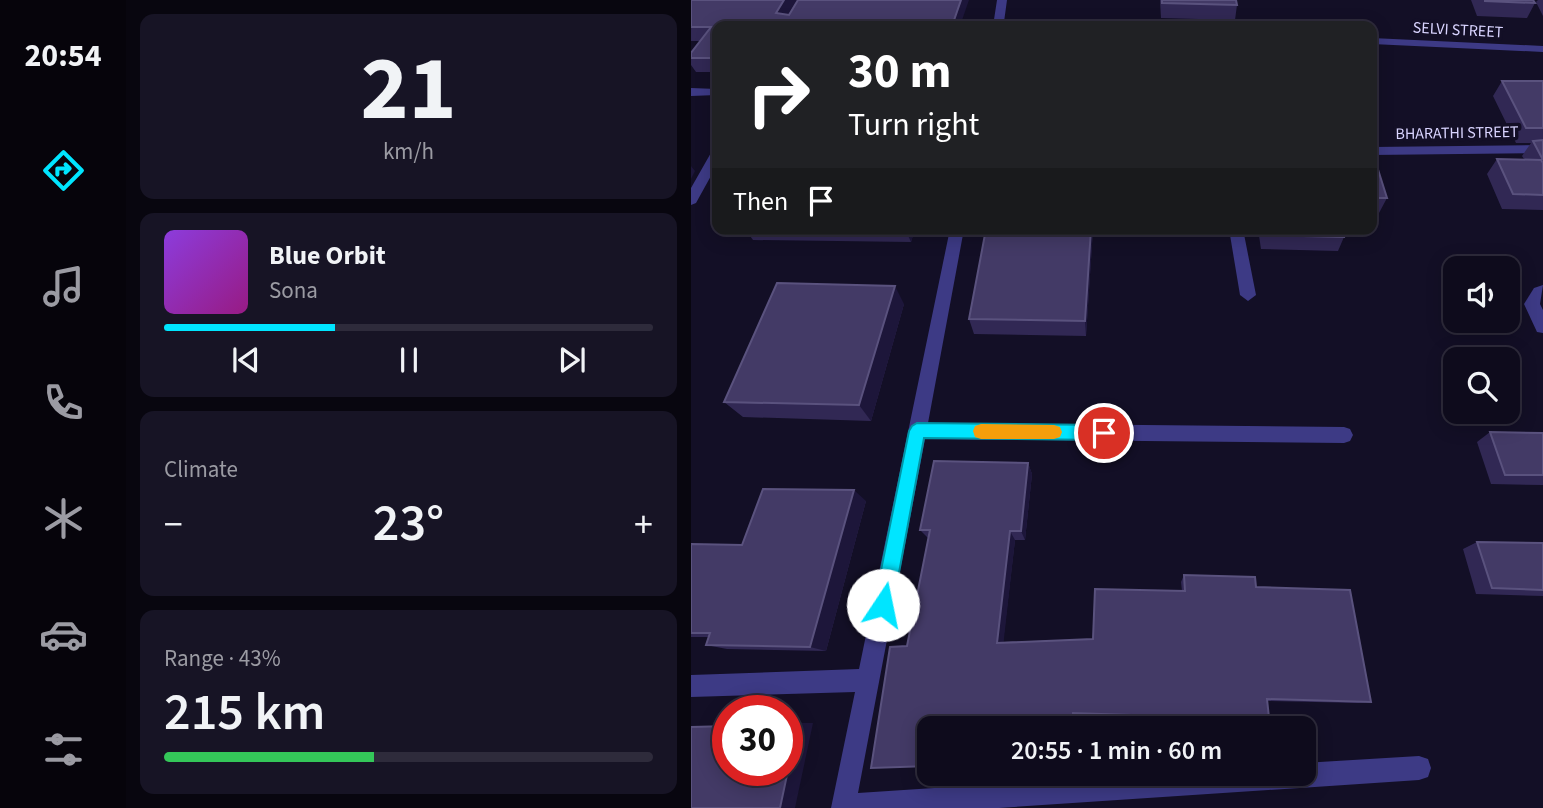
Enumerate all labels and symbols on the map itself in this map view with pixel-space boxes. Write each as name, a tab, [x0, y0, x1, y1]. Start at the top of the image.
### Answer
street label: SELVI STREET	[1412, 17, 1504, 43]
street label: BHARATHI STREET	[1395, 121, 1519, 145]
pin	[1074, 403, 1134, 463]
position arrow	[846, 568, 920, 642]
speed limit sign: 30	[712, 695, 803, 786]

